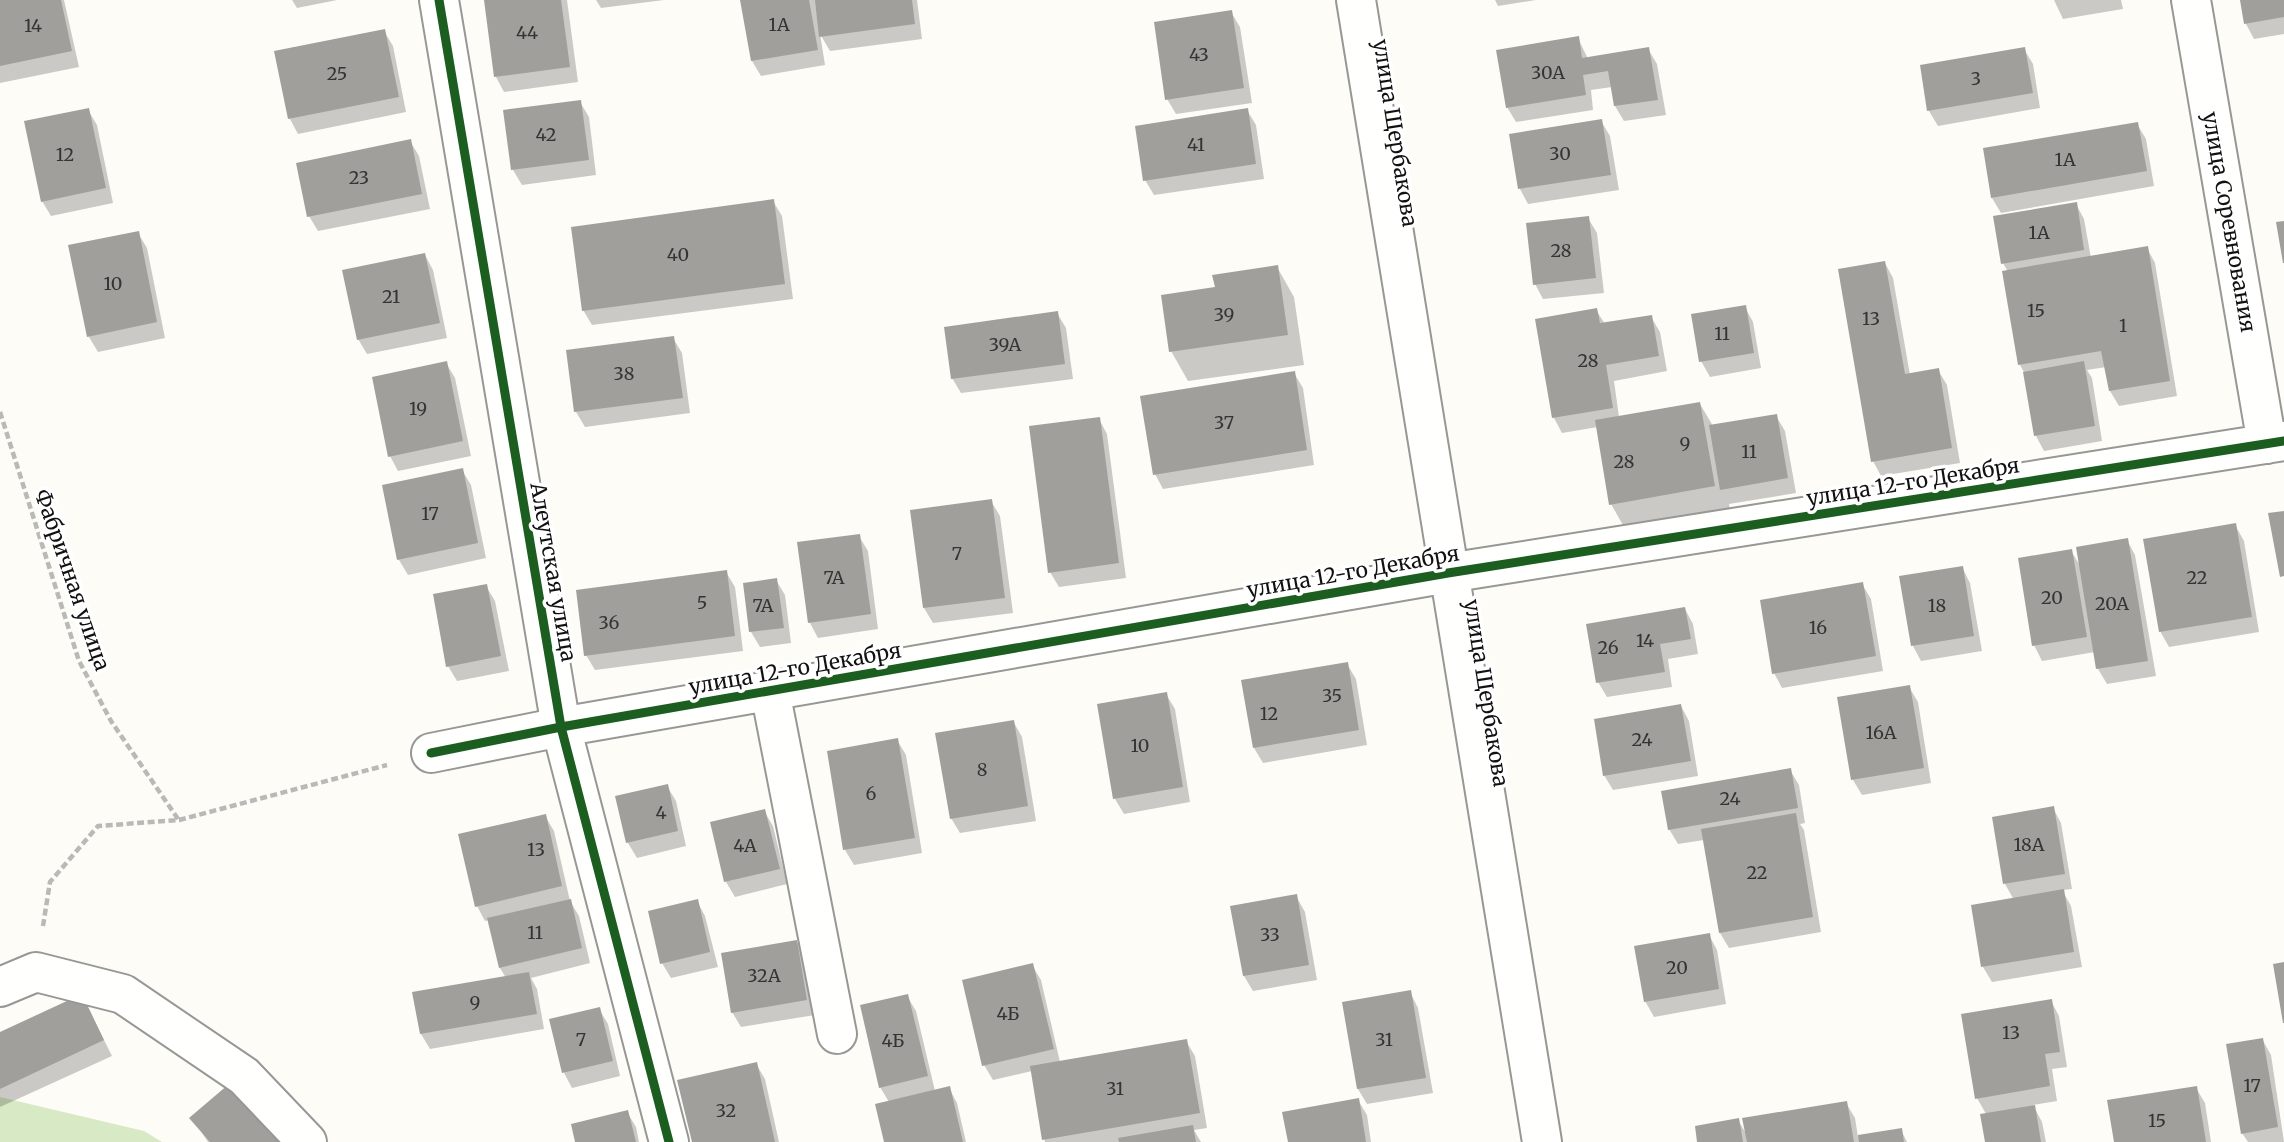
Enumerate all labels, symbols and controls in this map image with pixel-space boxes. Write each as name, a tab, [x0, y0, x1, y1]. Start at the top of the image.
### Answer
house number: 1А	[768, 13, 790, 36]
house number: 14	[24, 14, 42, 37]
house number: 44	[516, 21, 538, 44]
street label: улица Щербакова	[1367, 37, 1424, 229]
house number: 43	[1189, 43, 1209, 66]
house number: 30А	[1531, 61, 1565, 84]
house number: 25	[327, 62, 347, 85]
house number: 3	[1971, 67, 1981, 90]
street label: улица Соревнования	[2197, 110, 2262, 334]
house number: 42	[536, 123, 556, 146]
house number: 41	[1187, 133, 1205, 156]
house number: 30	[1549, 142, 1571, 165]
house number: 12	[56, 143, 74, 166]
house number: 1А	[2054, 148, 2076, 171]
house number: 23	[349, 166, 369, 189]
house number: 1А	[2028, 221, 2050, 244]
house number: 28	[1550, 239, 1572, 262]
house number: 40	[667, 243, 689, 266]
house number: 10	[104, 272, 122, 295]
house number: 21	[382, 285, 400, 308]
house number: 15	[2027, 299, 2045, 322]
house number: 39	[1214, 303, 1234, 326]
house number: 13	[1862, 307, 1880, 330]
house number: 1	[2119, 314, 2127, 337]
house number: 11	[1714, 322, 1730, 345]
house number: 39А	[989, 333, 1021, 356]
house number: 28	[1577, 349, 1599, 372]
house number: 38	[614, 362, 634, 385]
house number: 19	[409, 397, 427, 420]
house number: 37	[1214, 411, 1234, 434]
house number: 9	[1680, 432, 1690, 455]
house number: 11	[1741, 440, 1757, 463]
house number: 28	[1613, 450, 1635, 473]
street label: улица 12-го Декабря	[1804, 451, 2021, 512]
street label: Алеутская улица	[524, 479, 583, 664]
street label: Фабричная улица	[29, 486, 116, 674]
house number: 17	[421, 502, 439, 525]
street label: улица 12-го Декабря	[1245, 540, 1461, 603]
house number: 7	[952, 542, 962, 565]
house number: 7А	[823, 566, 845, 589]
house number: 22	[2186, 566, 2208, 589]
house number: 20	[2041, 586, 2063, 609]
house number: 5	[697, 591, 707, 614]
house number: 20А	[2095, 592, 2129, 615]
house number: 7А	[752, 594, 774, 617]
house number: 18	[1928, 594, 1946, 617]
street label: улица Щербакова	[1458, 597, 1515, 789]
house number: 36	[599, 611, 620, 634]
house number: 16	[1809, 616, 1827, 639]
house number: 14	[1636, 629, 1654, 652]
house number: 26	[1597, 636, 1619, 659]
street label: улица 12-го Декабря	[687, 637, 903, 700]
house number: 35	[1322, 684, 1342, 707]
house number: 12	[1260, 702, 1278, 725]
house number: 16А	[1866, 721, 1897, 744]
house number: 24	[1631, 728, 1653, 751]
house number: 10	[1131, 734, 1149, 757]
house number: 8	[977, 758, 987, 781]
house number: 6	[866, 782, 877, 805]
house number: 24	[1719, 787, 1741, 810]
house number: 4	[655, 801, 667, 824]
house number: 18А	[2014, 833, 2045, 856]
house number: 4А	[733, 834, 757, 857]
house number: 13	[527, 838, 545, 861]
house number: 22	[1746, 861, 1768, 884]
house number: 11	[527, 921, 543, 944]
house number: 33	[1260, 923, 1280, 946]
house number: 20	[1666, 956, 1688, 979]
house number: 32А	[747, 964, 781, 987]
house number: 9	[470, 991, 480, 1014]
house number: 4Б	[997, 1002, 1019, 1025]
house number: 13	[2002, 1021, 2020, 1044]
house number: 7	[576, 1028, 586, 1051]
house number: 31	[1375, 1028, 1393, 1051]
house number: 4Б	[882, 1029, 904, 1052]
house number: 17	[2243, 1074, 2261, 1097]
house number: 31	[1106, 1077, 1124, 1100]
house number: 32	[716, 1099, 736, 1122]
house number: 15	[2148, 1109, 2166, 1132]

